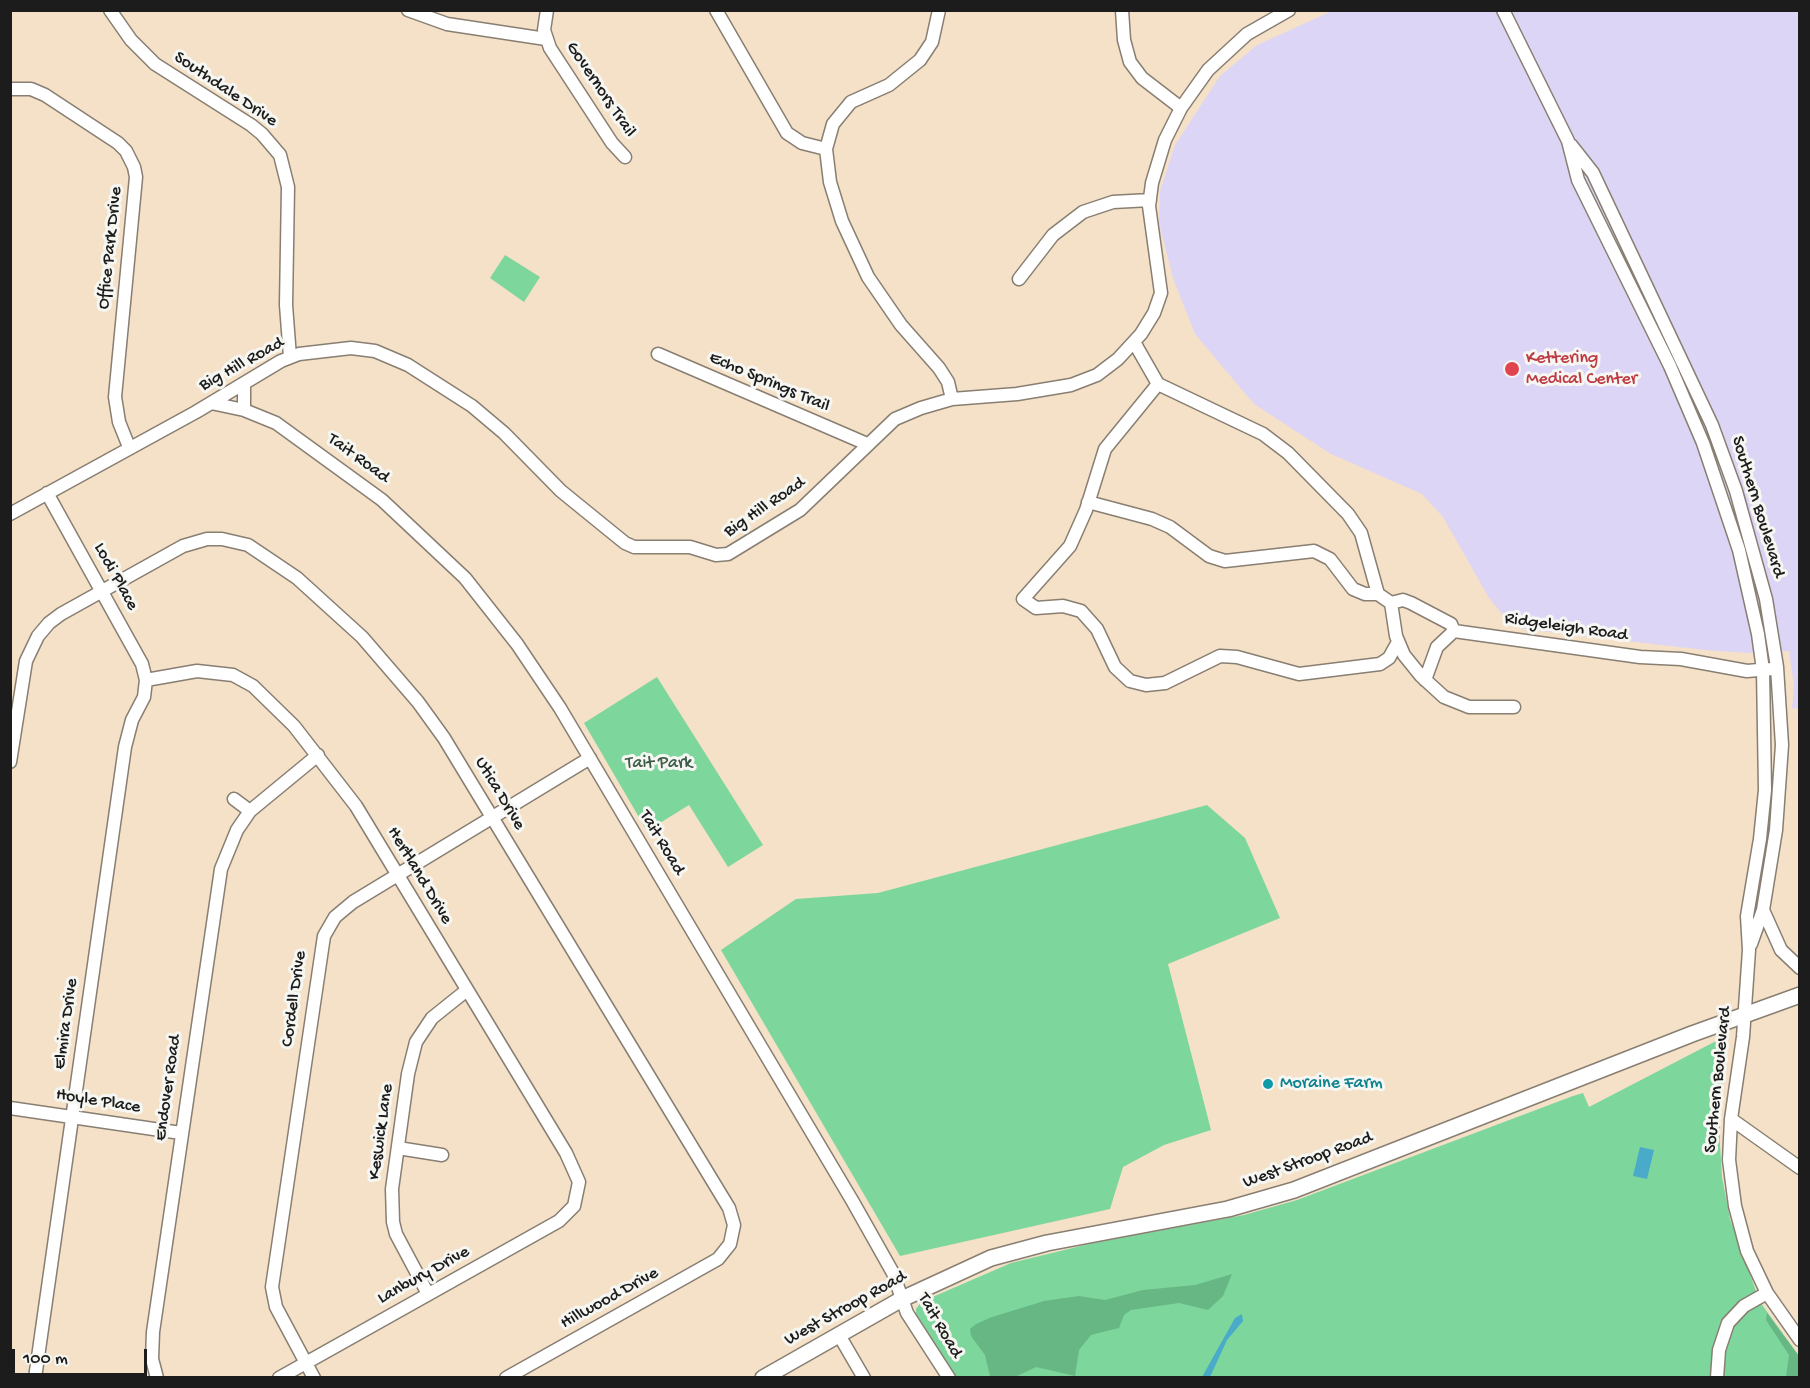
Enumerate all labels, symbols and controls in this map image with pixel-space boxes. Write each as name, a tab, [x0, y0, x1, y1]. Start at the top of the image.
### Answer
street label: Governors Trail	[560, 38, 640, 142]
street label: Southdale Drive	[169, 47, 281, 133]
street label: Office Park Drive	[94, 186, 128, 310]
street label: Big Hill Road	[196, 333, 288, 397]
street label: Echo Springs Trail	[705, 348, 833, 418]
place label: Kettering Medical Center	[1526, 348, 1637, 391]
marker: Kettering Medical Center	[1503, 360, 1521, 378]
street label: Tait Road	[323, 429, 393, 489]
street label: Southern Boulevard	[1725, 434, 1789, 580]
street label: Big Hill Road	[720, 473, 810, 543]
street label: Lodi Place	[88, 539, 142, 615]
street label: Ridgeleigh Road	[1503, 609, 1629, 647]
park label: Tait Park	[626, 753, 692, 775]
street label: Utica Drive	[469, 754, 529, 834]
street label: Tait Road	[633, 807, 689, 879]
street label: Hertland Drive	[381, 823, 457, 929]
street label: Cordell Drive	[278, 950, 312, 1048]
street label: Elmira Drive	[50, 977, 84, 1071]
street label: Southern Boulevard	[1701, 1006, 1737, 1154]
street label: Endover Road	[151, 1034, 187, 1142]
place label: Moraine Farm	[1280, 1073, 1383, 1095]
marker: Moraine Farm	[1261, 1077, 1275, 1091]
street label: Keswick Lane	[365, 1083, 399, 1181]
street label: Hoyle Place	[54, 1085, 142, 1119]
street label: West Stroop Road	[1240, 1128, 1376, 1194]
street label: Lanbury Drive	[374, 1242, 474, 1310]
street label: Hillwood Drive	[557, 1263, 663, 1335]
street label: West Stroop Road	[781, 1267, 911, 1351]
street label: Tait Road	[912, 1290, 966, 1362]
scale bar	[15, 1337, 150, 1375]
text: 100 m	[23, 1349, 68, 1370]

